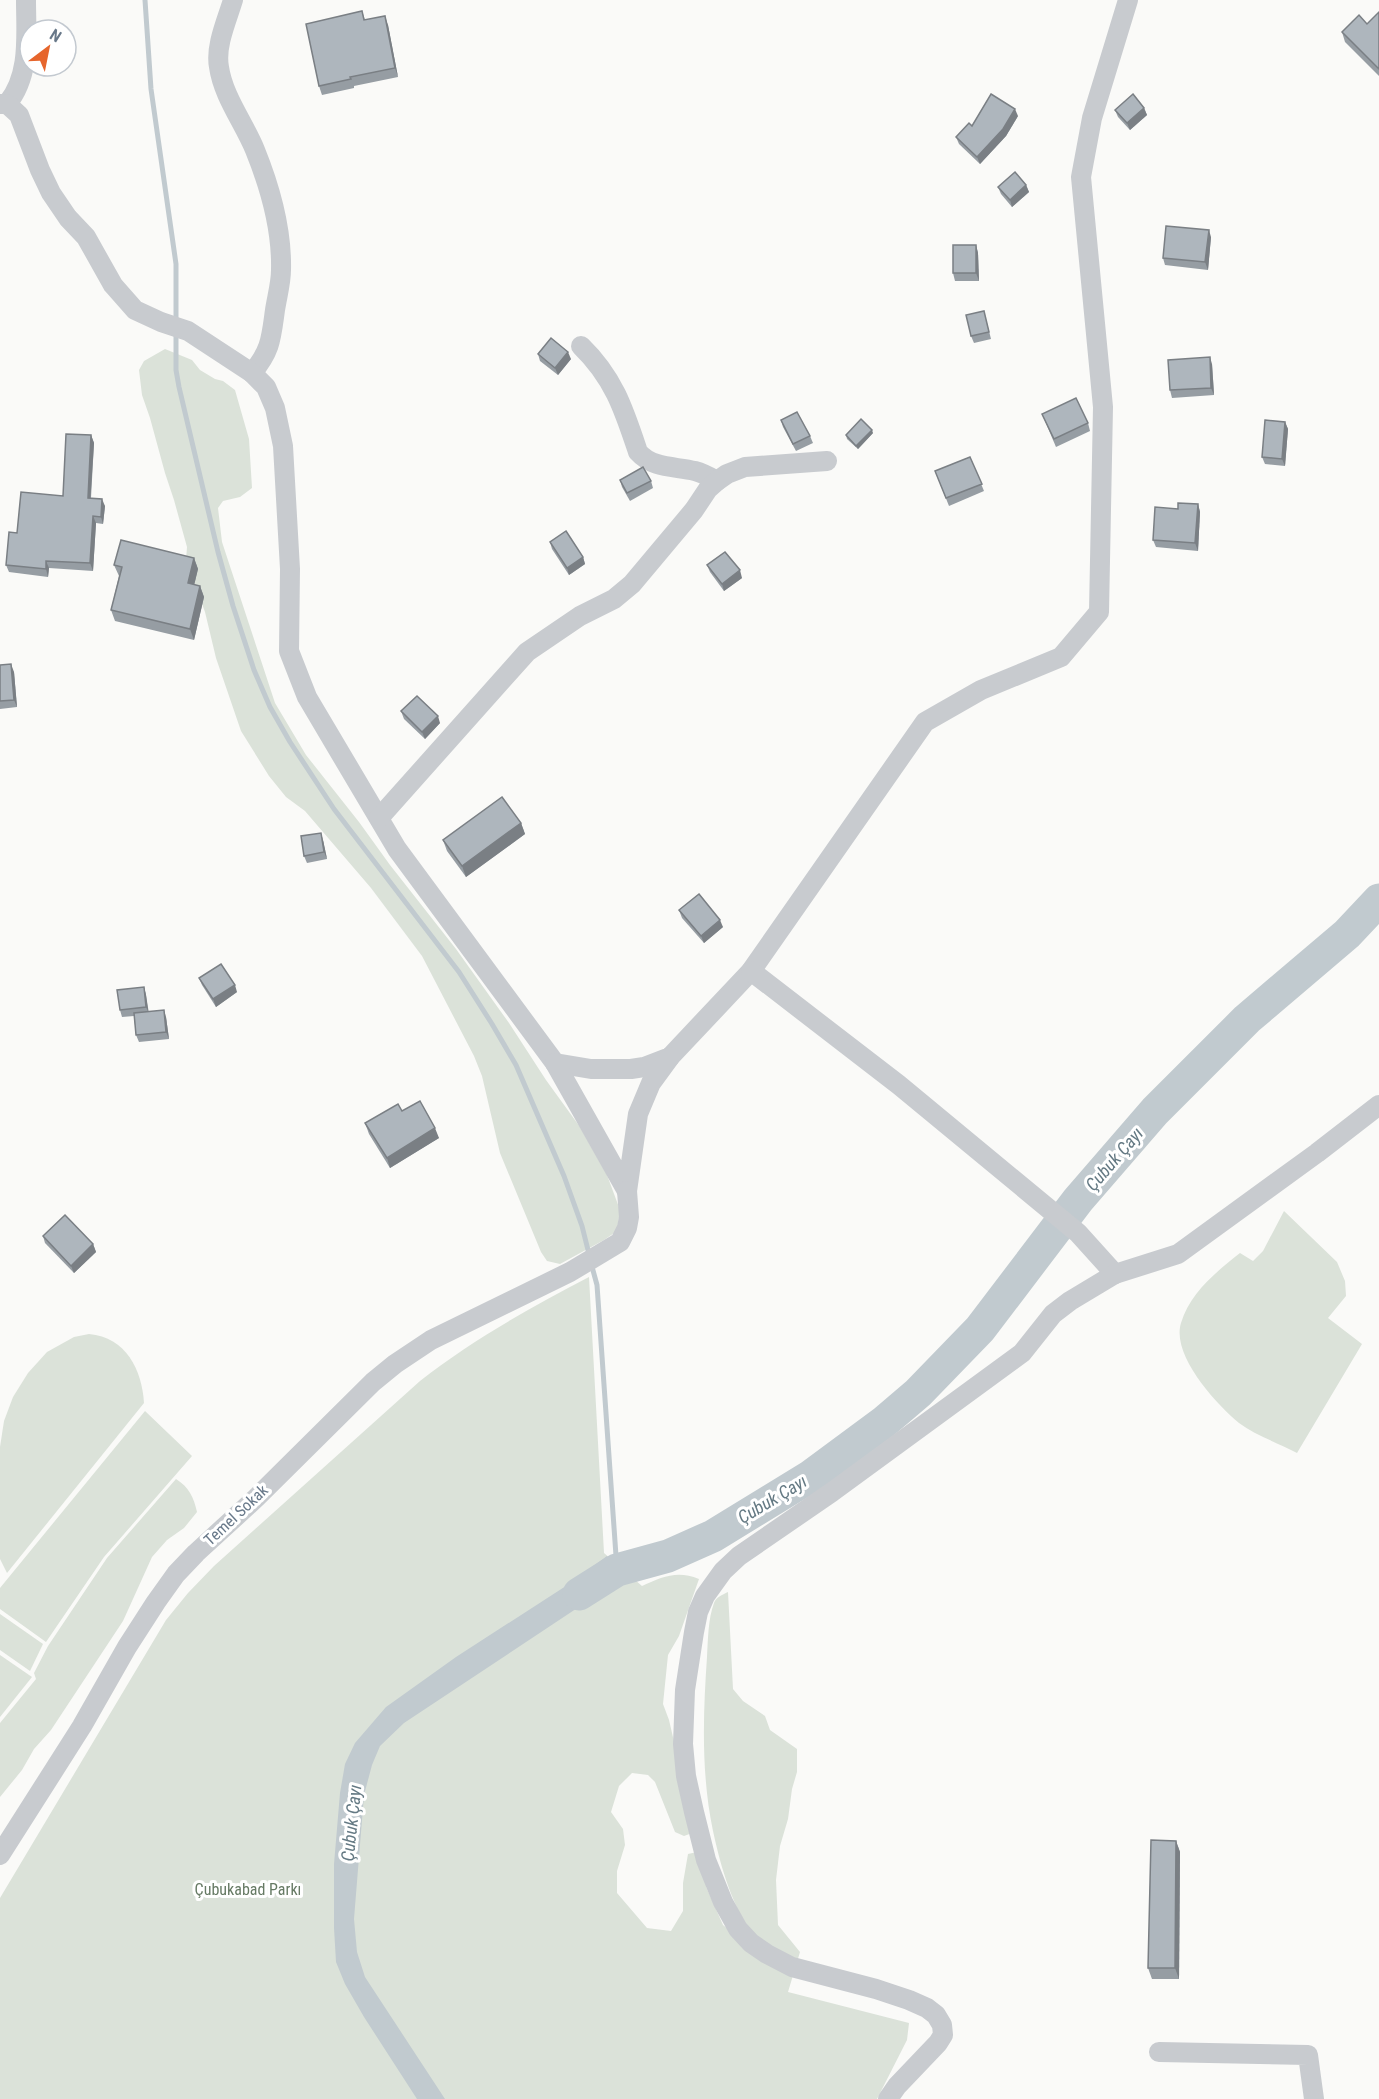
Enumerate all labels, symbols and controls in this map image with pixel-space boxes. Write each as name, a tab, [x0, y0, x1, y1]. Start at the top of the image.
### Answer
north arrow	[18, 18, 78, 78]
text: N	[46, 25, 65, 46]
water label: Çubuk Çayı	[1081, 1123, 1147, 1195]
water label: Çubuk Çayı	[734, 1470, 810, 1528]
street label: Temel Sokak	[200, 1480, 272, 1549]
water label: Çubuk Çayı	[337, 1784, 365, 1862]
park label: Çubukabad Parkı	[195, 1880, 301, 1899]

